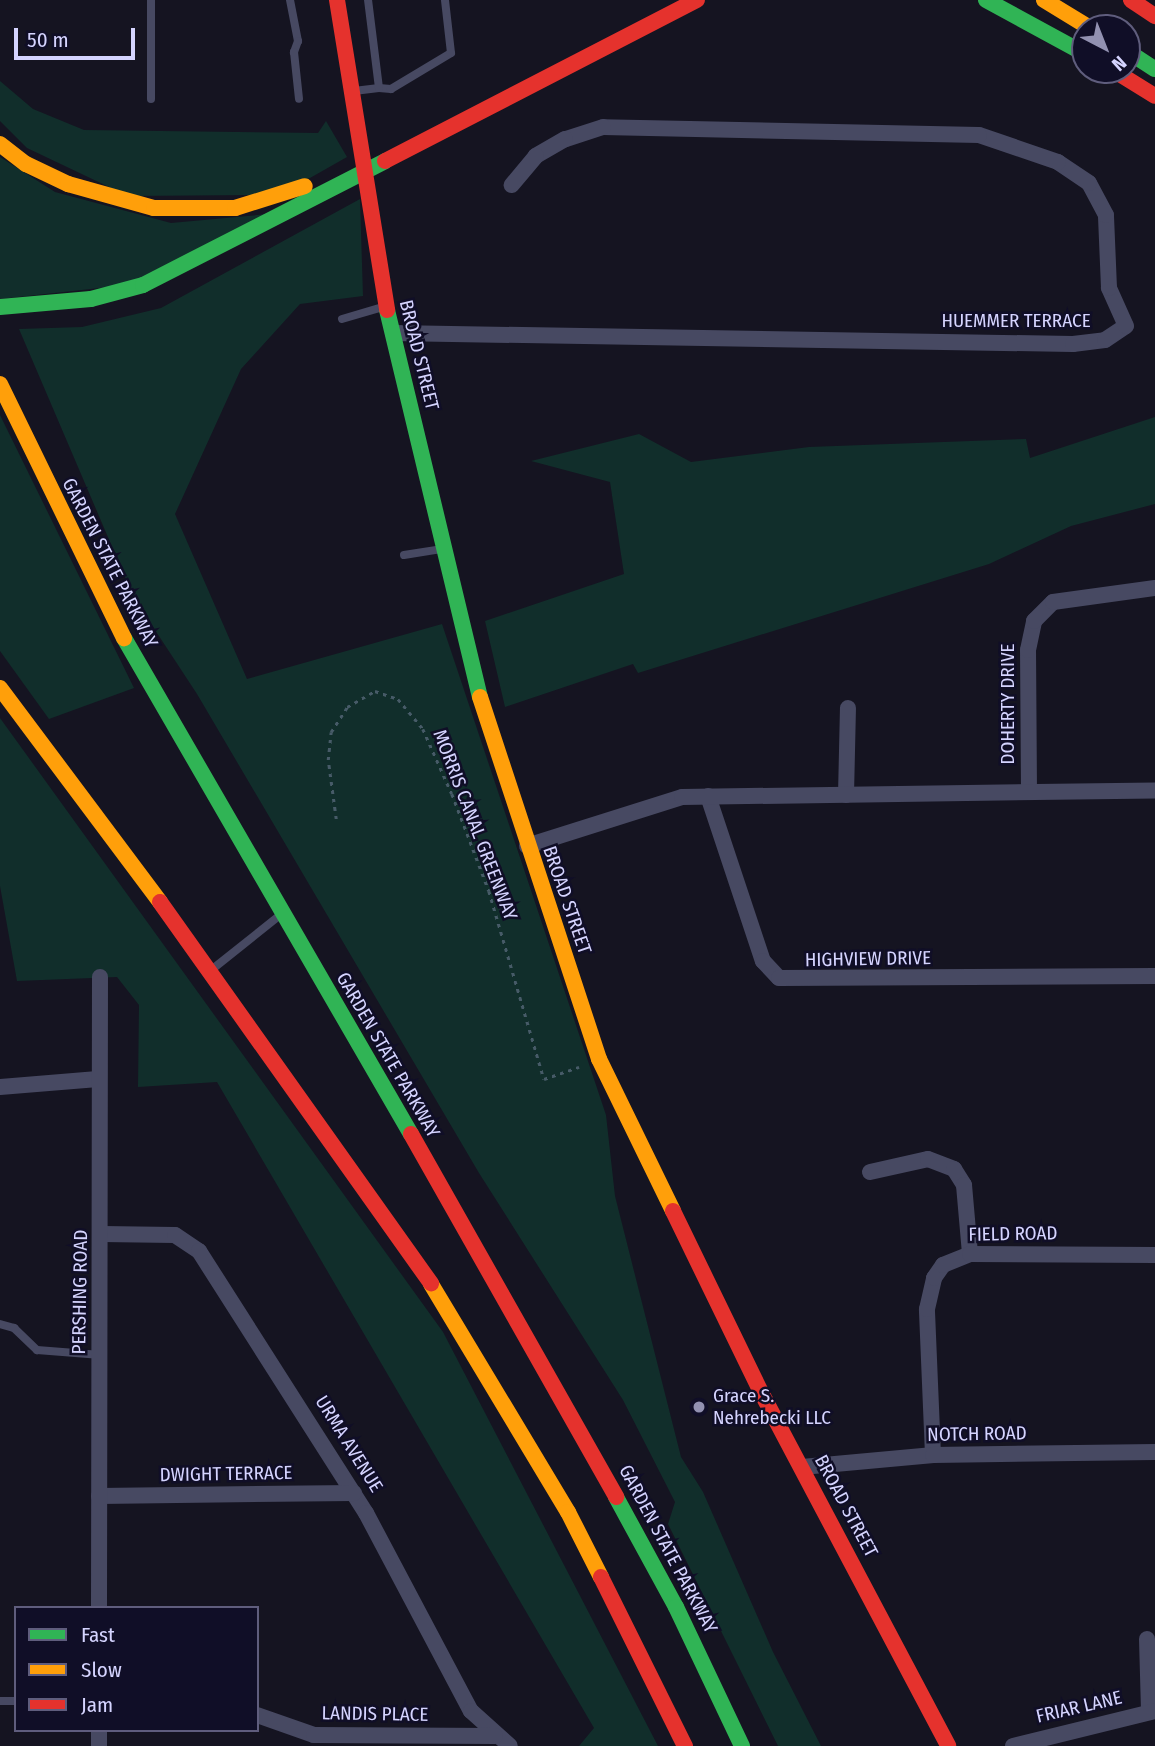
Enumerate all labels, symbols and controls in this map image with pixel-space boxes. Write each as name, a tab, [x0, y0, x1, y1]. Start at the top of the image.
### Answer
scale bar	[18, 14, 138, 58]
north arrow	[1071, 14, 1141, 84]
text: 50 m	[27, 27, 69, 53]
text: N	[1107, 51, 1131, 76]
street label: BROAD STREET	[394, 298, 444, 412]
street label: HUEMMER TERRACE	[941, 310, 1091, 332]
street label: GARDEN STATE PARKWAY	[57, 474, 163, 652]
street label: DOHERTY DRIVE	[997, 643, 1019, 765]
street label: MORRIS CANAL GREENWAY	[428, 727, 522, 923]
street label: BROAD STREET	[538, 843, 596, 957]
street label: HIGHVIEW DRIVE	[805, 947, 931, 971]
street label: GARDEN STATE PARKWAY	[331, 968, 445, 1142]
street label: FIELD ROAD	[968, 1222, 1058, 1246]
street label: PERSHING ROAD	[68, 1229, 92, 1355]
place label: Grace S. Nehrebecki LLC	[713, 1385, 831, 1429]
street label: URMA AVENUE	[310, 1392, 388, 1496]
marker: Grace S. Nehrebecki LLC	[691, 1399, 707, 1415]
street label: NOTCH ROAD	[927, 1422, 1027, 1446]
street label: BROAD STREET	[810, 1451, 882, 1561]
street label: DWIGHT TERRACE	[159, 1461, 293, 1487]
street label: GARDEN STATE PARKWAY	[614, 1461, 722, 1637]
legend	[14, 1606, 259, 1732]
text: Fast	[81, 1622, 115, 1648]
text: Slow	[81, 1657, 122, 1683]
street label: FRIAR LANE	[1034, 1686, 1124, 1728]
text: Jam	[81, 1692, 113, 1718]
street label: LANDIS PLACE	[322, 1702, 428, 1726]

